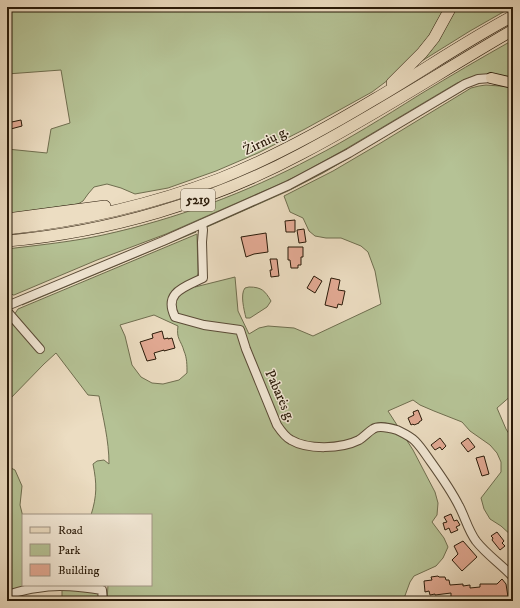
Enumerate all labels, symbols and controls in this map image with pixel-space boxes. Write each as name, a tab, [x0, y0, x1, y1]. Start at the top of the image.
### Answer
street label: Žirnių g.	[240, 122, 292, 160]
road number: 5219	[181, 189, 215, 211]
street label: Pabarės g.	[261, 367, 299, 425]
legend	[22, 514, 152, 586]
text: Road	[58, 523, 83, 538]
text: Park	[58, 543, 80, 558]
text: Building	[58, 563, 99, 578]

